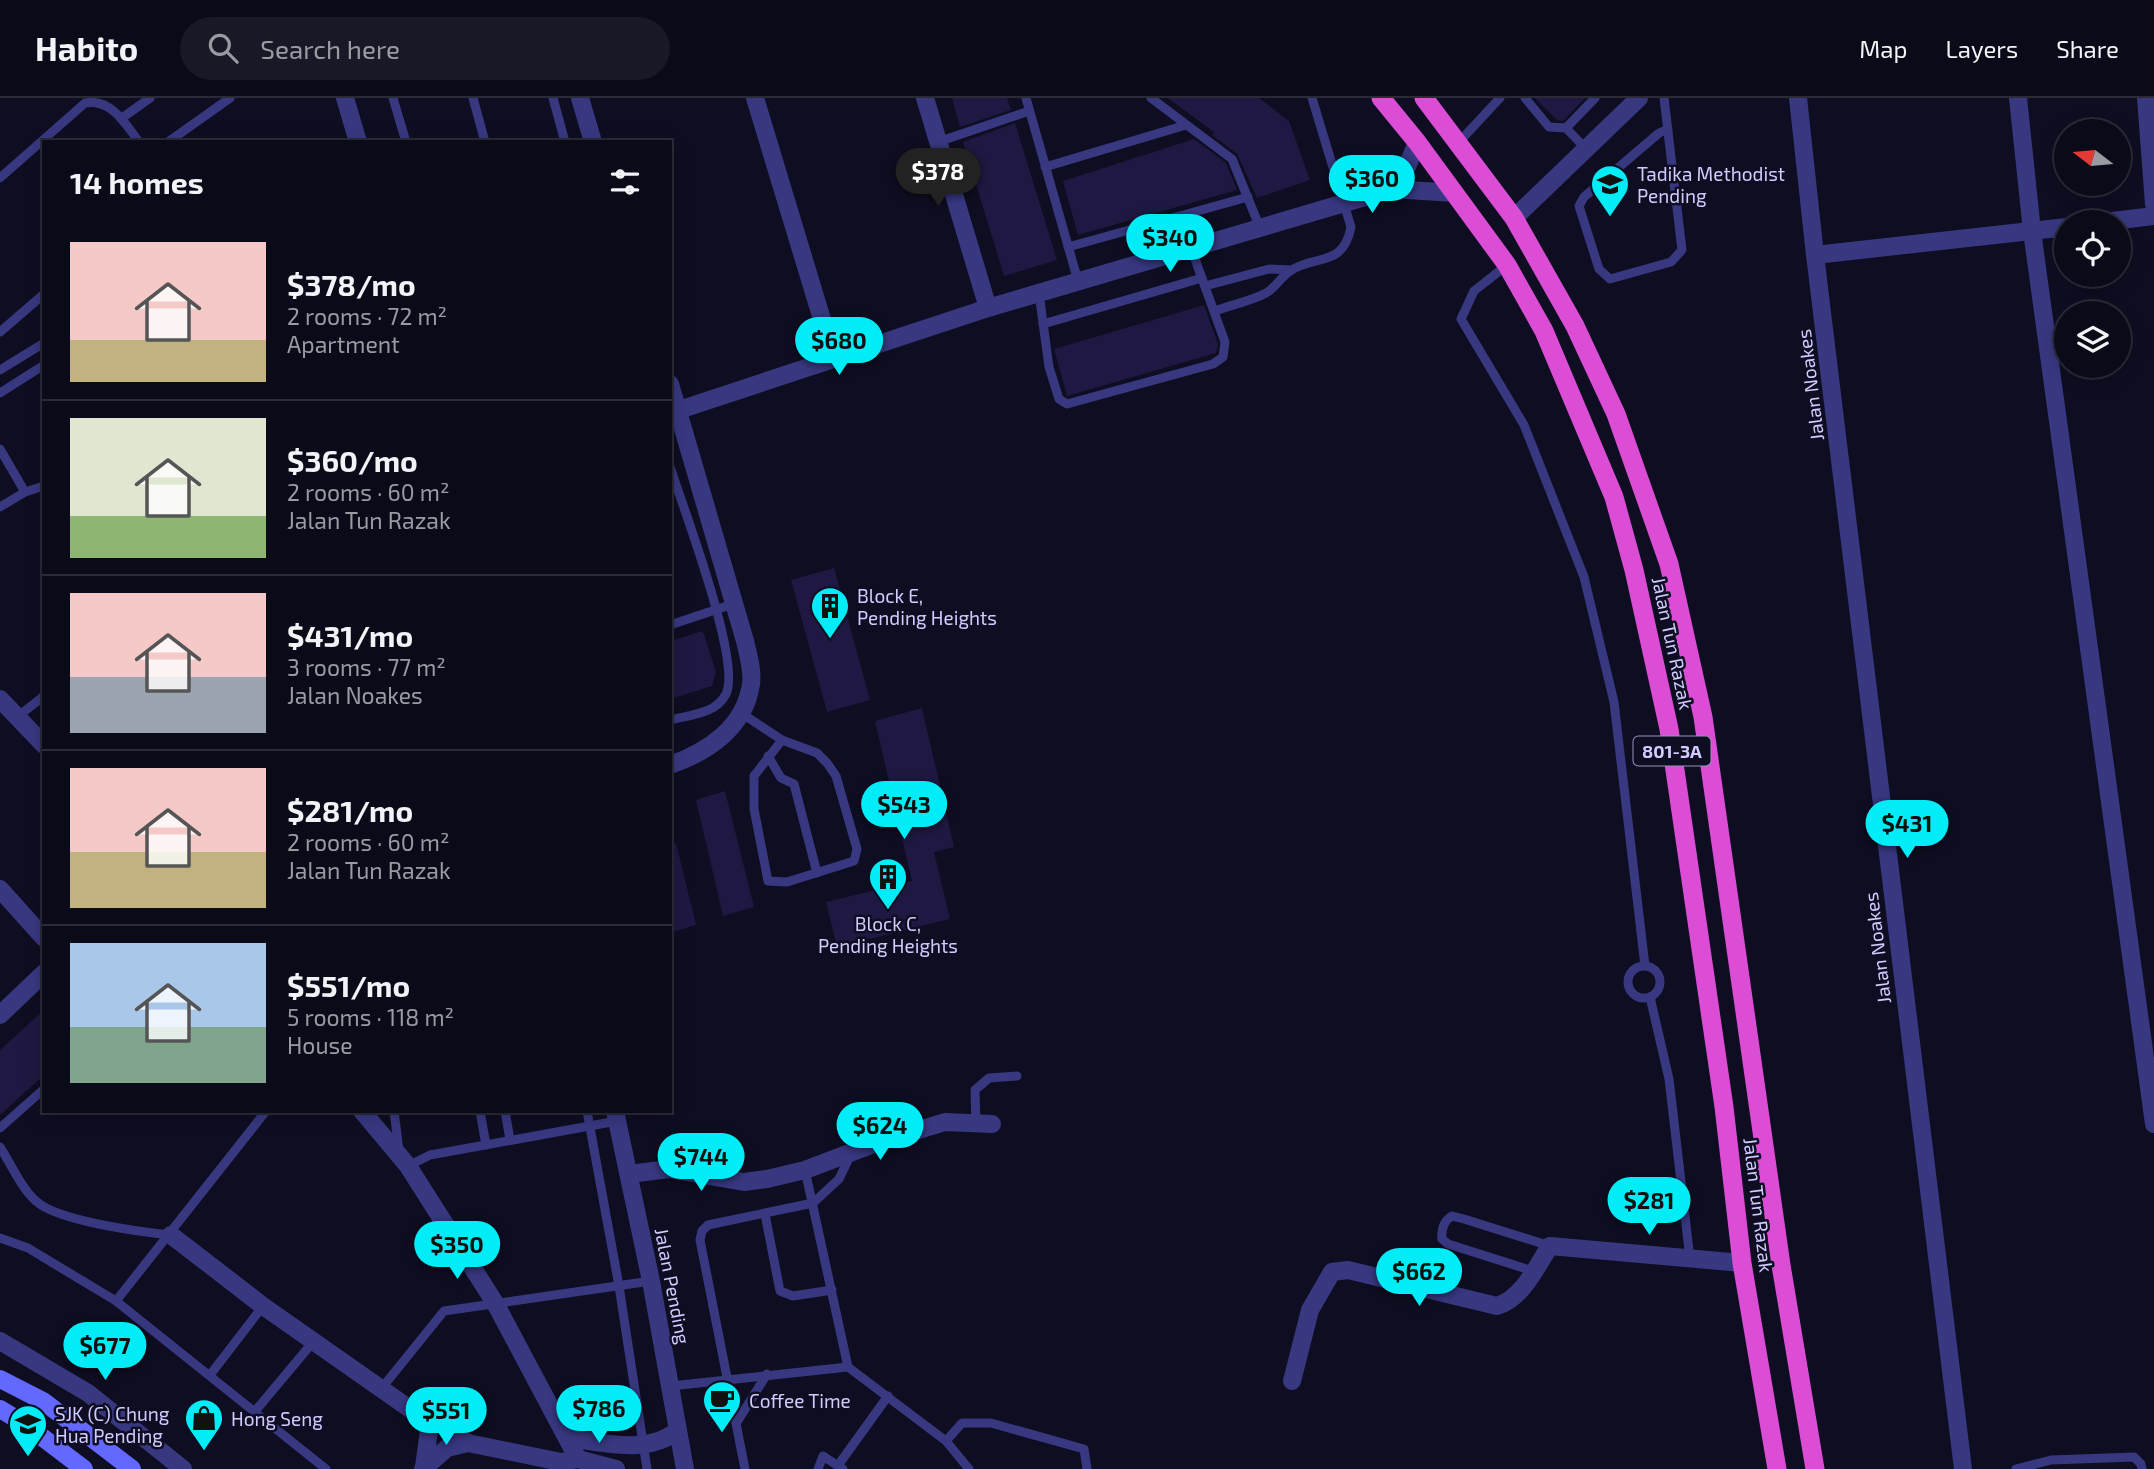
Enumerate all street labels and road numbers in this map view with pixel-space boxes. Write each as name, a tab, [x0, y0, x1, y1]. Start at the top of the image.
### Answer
street label: Jalan Noakes	[1792, 328, 1828, 442]
street label: Jalan Tun Razak	[1648, 574, 1698, 712]
road number: 801-3A	[1634, 736, 1710, 766]
street label: Jalan Noakes	[1859, 891, 1895, 1005]
street label: Jalan Tun Razak	[1739, 1136, 1779, 1274]
street label: Jalan Pending	[650, 1226, 696, 1346]

